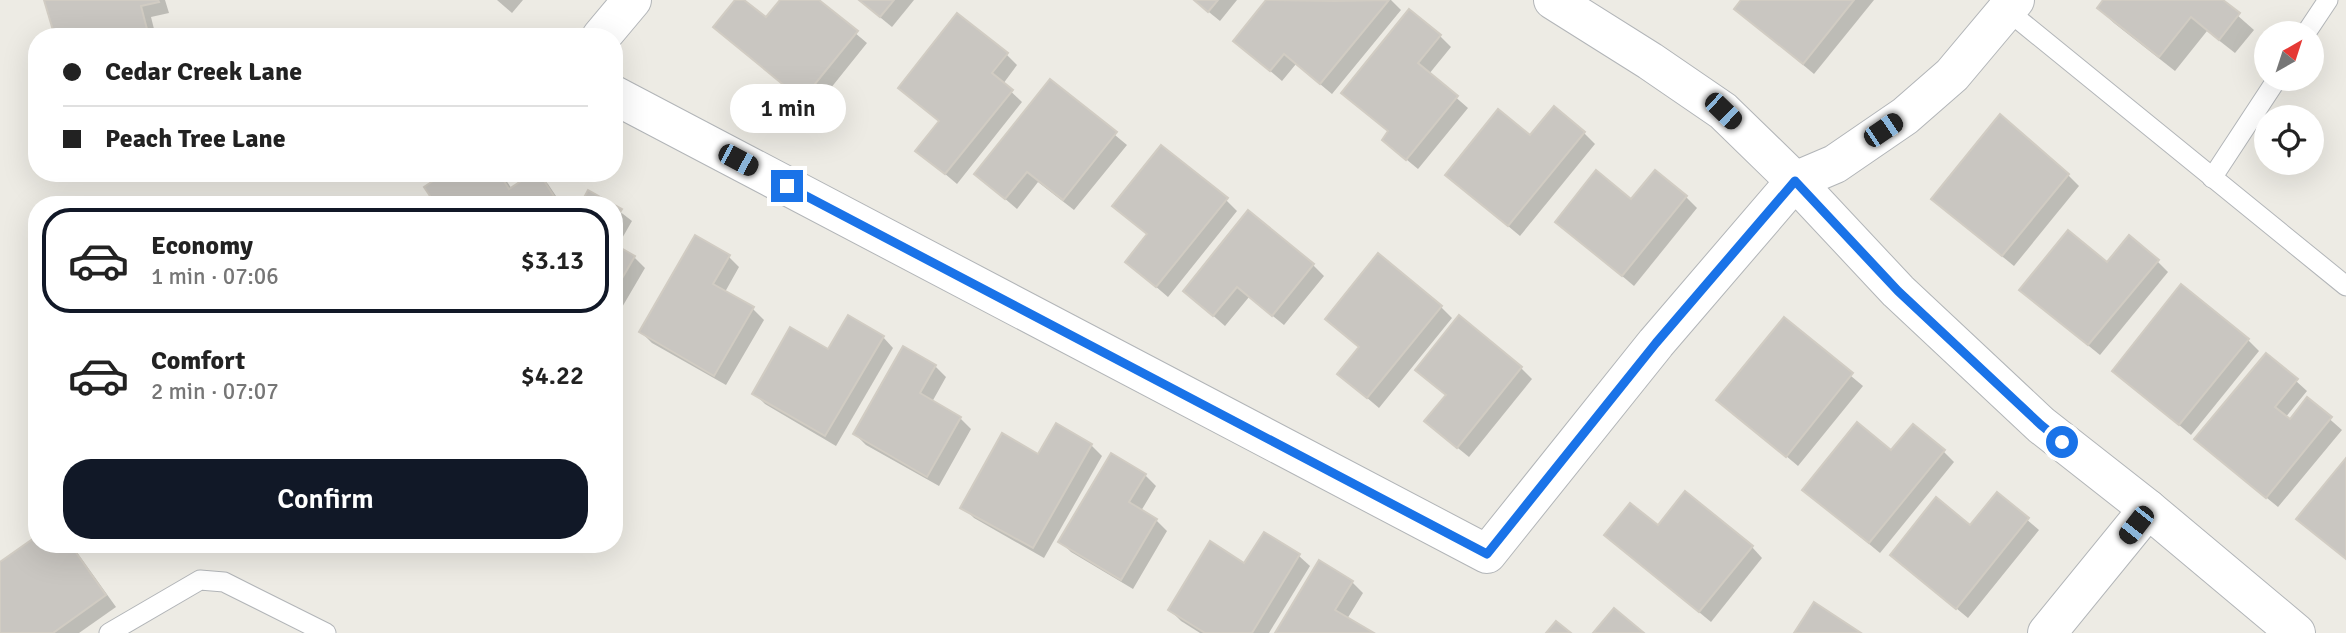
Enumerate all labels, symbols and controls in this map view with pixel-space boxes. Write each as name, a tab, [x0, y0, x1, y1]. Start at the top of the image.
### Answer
north arrow	[2254, 21, 2324, 91]
map controls	[2254, 21, 2324, 175]
text: Cedar Creek Lane	[105, 56, 302, 88]
callout: 1 min	[729, 85, 845, 134]
car	[1701, 89, 1746, 133]
text: 1 min	[760, 94, 816, 123]
button: locate	[2254, 105, 2324, 175]
car	[1860, 110, 1907, 150]
text: Peach Tree Lane	[105, 123, 286, 155]
car	[715, 141, 762, 179]
route end	[771, 170, 803, 202]
icon: car	[67, 229, 130, 292]
text: Economy	[151, 230, 253, 262]
text: $3.13	[521, 245, 584, 277]
text: 1 min · 07:06	[151, 262, 279, 291]
icon: car	[67, 344, 130, 407]
text: Comfort	[151, 345, 245, 377]
text: $4.22	[521, 360, 584, 392]
text: 2 min · 07:07	[151, 377, 279, 406]
route start	[2046, 426, 2078, 458]
button: Confirm	[63, 459, 588, 539]
car	[2115, 502, 2158, 548]

